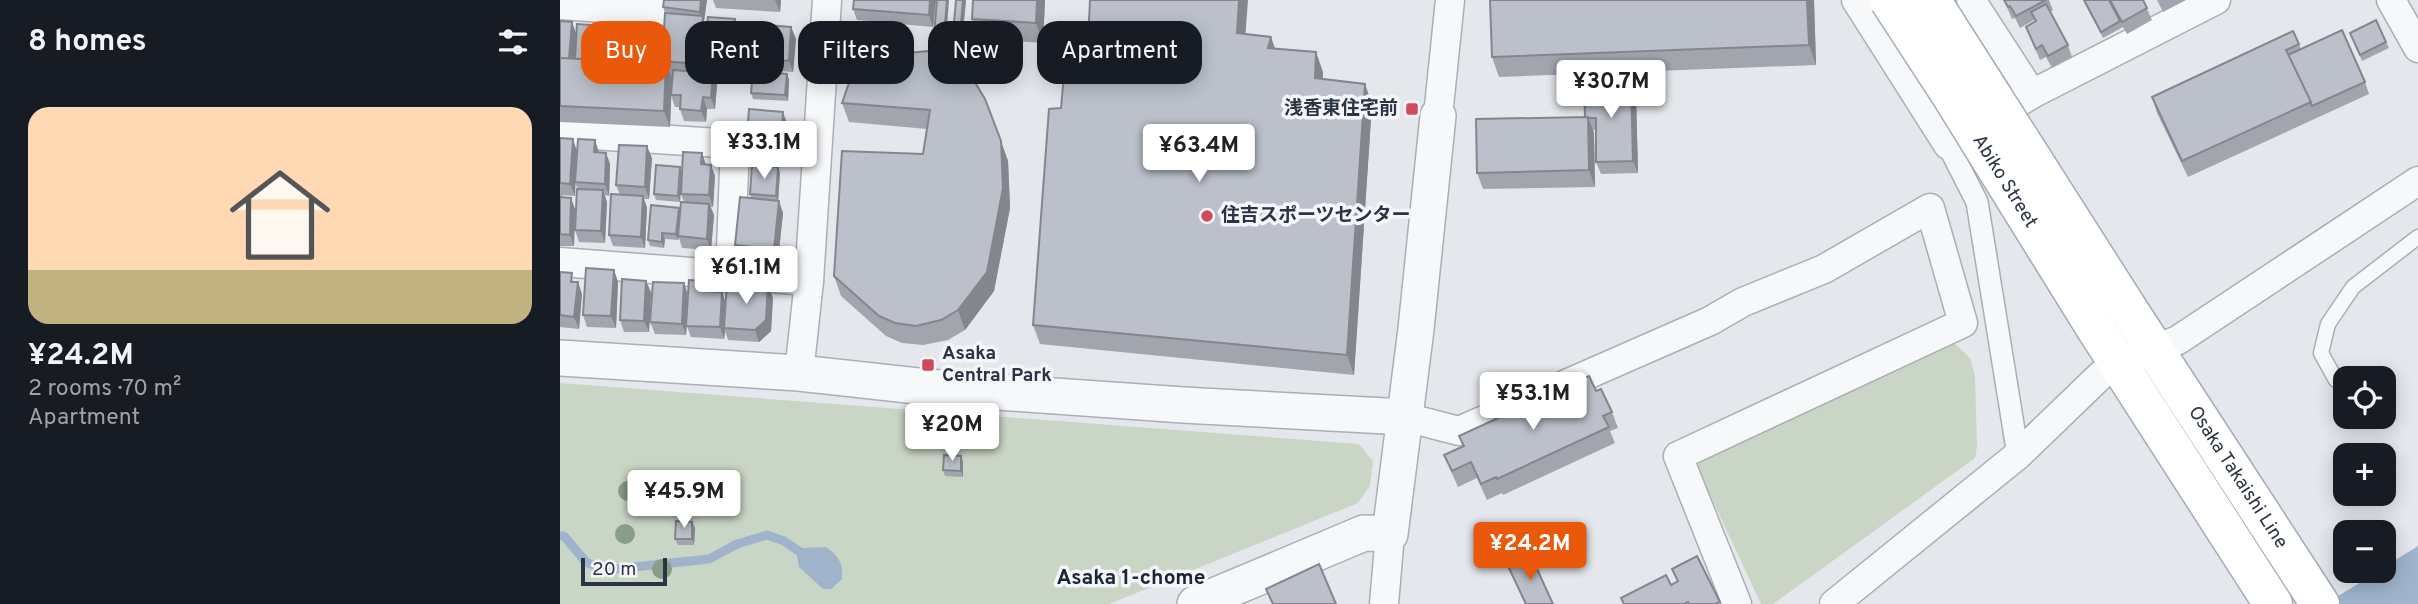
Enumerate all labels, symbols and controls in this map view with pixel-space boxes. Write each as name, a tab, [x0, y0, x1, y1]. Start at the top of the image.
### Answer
chip: Buy	[581, 21, 671, 84]
chip: Rent	[685, 21, 784, 84]
chip: Filters	[798, 21, 914, 84]
chip: New	[928, 21, 1023, 84]
chip: Apartment	[1037, 21, 1202, 84]
icon: filters	[494, 23, 532, 61]
text: 8 homes	[28, 24, 147, 61]
pin: ¥30.7M	[1554, 60, 1668, 120]
text: ¥30.7M	[1572, 68, 1650, 97]
place label: 浅香東住宅前	[1284, 97, 1398, 121]
marker: 浅香東住宅前	[1404, 101, 1420, 117]
pin: ¥33.1M	[707, 122, 821, 181]
pin: ¥63.4M	[1142, 124, 1256, 184]
text: ¥33.1M	[727, 129, 801, 158]
street label: Abiko Street	[1966, 130, 2042, 232]
text: ¥63.4M	[1159, 132, 1239, 161]
icon: home	[217, 152, 343, 278]
place label: 住吉スポーツセンター	[1221, 204, 1411, 228]
marker: 住吉スポーツセンター	[1199, 208, 1215, 224]
pin: ¥61.1M	[689, 246, 803, 306]
text: ¥61.1M	[711, 254, 781, 283]
text: ¥24.2M	[28, 338, 134, 375]
place label: Asaka Central Park	[942, 342, 1052, 388]
marker: Asaka Central Park	[920, 357, 936, 373]
map controls	[2333, 366, 2396, 583]
button: locate	[2333, 366, 2396, 429]
pin: ¥53.1M	[1476, 372, 1590, 432]
text: 2 rooms · 70 m²	[28, 375, 181, 404]
text: ¥53.1M	[1496, 380, 1570, 409]
street label: Osaka Takaishi Line	[2182, 402, 2293, 553]
text: Apartment	[28, 404, 140, 433]
pin: ¥20M	[911, 404, 993, 463]
text: ¥20M	[921, 411, 983, 440]
button: +	[2333, 443, 2396, 506]
pin: ¥45.9M	[627, 470, 741, 530]
text: ¥45.9M	[643, 478, 725, 507]
button: −	[2333, 520, 2396, 583]
pin: ¥24.2M	[1473, 522, 1587, 582]
text: ¥24.2M	[1489, 530, 1571, 559]
scale bar	[581, 555, 667, 587]
text: 20 m	[592, 558, 636, 582]
district label: Asaka 1-chome	[1056, 565, 1206, 592]

